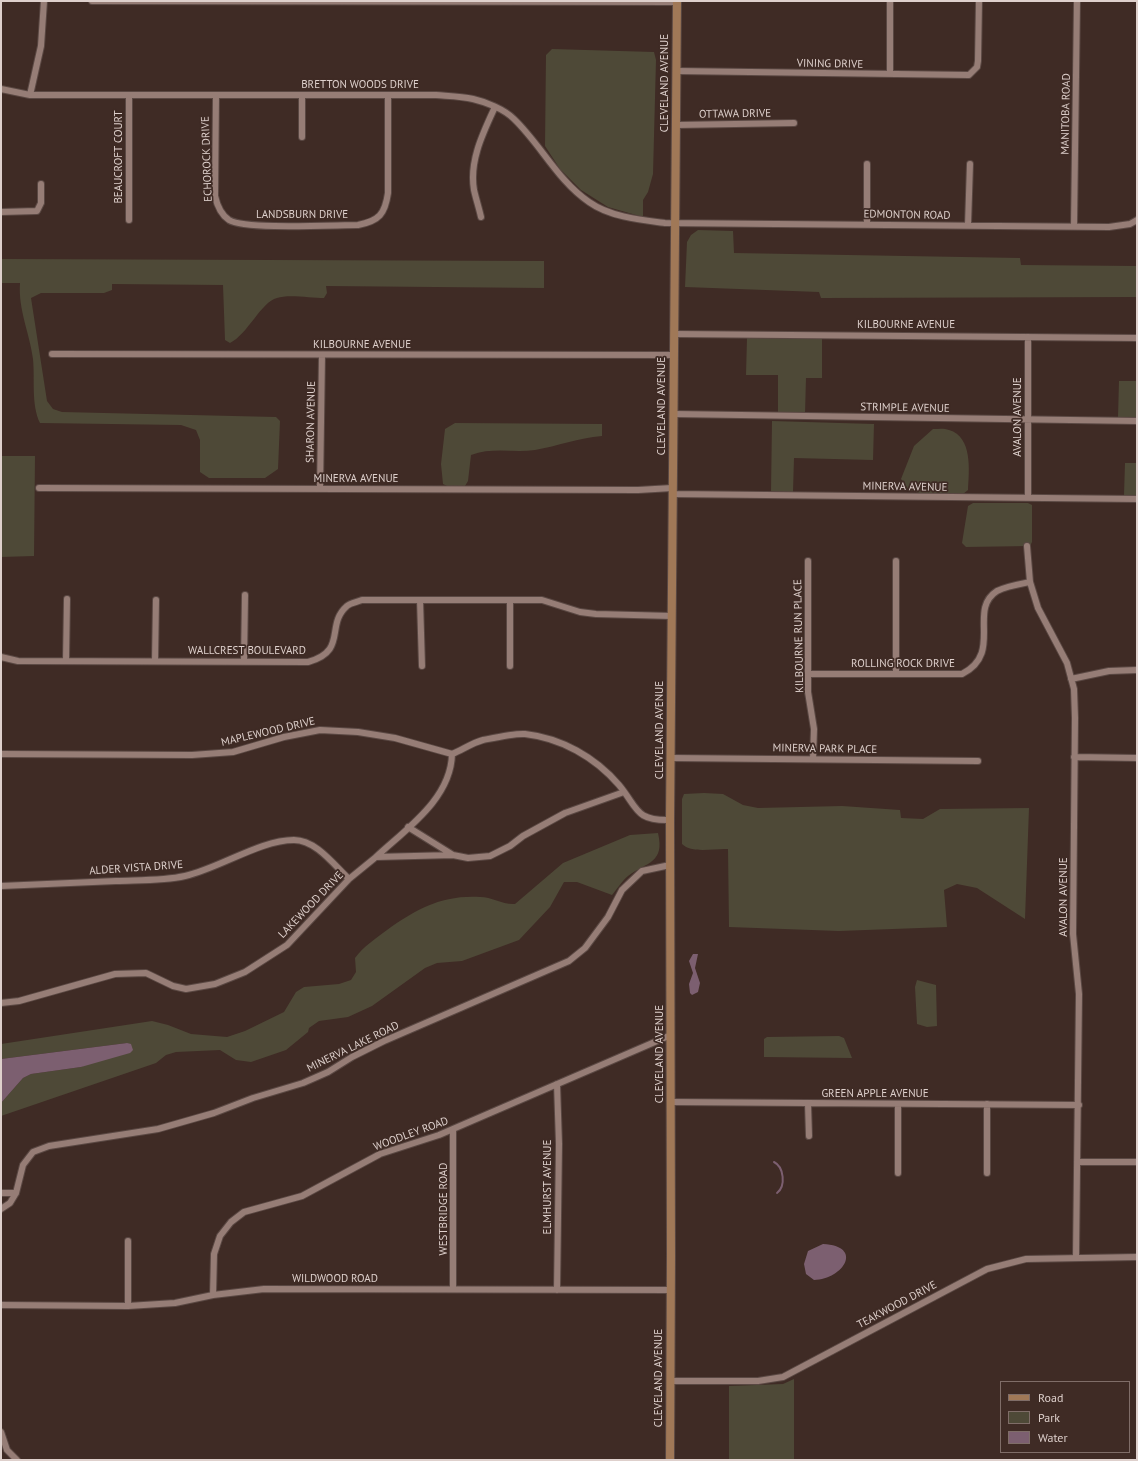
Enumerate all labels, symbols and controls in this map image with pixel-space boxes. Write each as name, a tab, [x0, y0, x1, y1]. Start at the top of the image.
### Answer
street label: CLEVELAND AVENUE	[658, 34, 672, 132]
street label: VINING DRIVE	[797, 57, 863, 71]
street label: MANITOBA ROAD	[1059, 73, 1073, 155]
street label: BRETTON WOODS DRIVE	[301, 78, 419, 92]
street label: OTTAWA DRIVE	[699, 107, 771, 121]
street label: BEAUCROFT COURT	[112, 110, 126, 204]
street label: ECHOROCK DRIVE	[199, 116, 215, 202]
street label: LANDSBURN DRIVE	[256, 208, 348, 222]
street label: EDMONTON ROAD	[863, 208, 951, 222]
street label: KILBOURNE AVENUE	[857, 318, 955, 332]
street label: KILBOURNE AVENUE	[313, 338, 411, 352]
street label: CLEVELAND AVENUE	[655, 357, 669, 455]
street label: AVALON AVENUE	[1011, 377, 1025, 457]
street label: SHARON AVENUE	[304, 381, 318, 463]
street label: STRIMPLE AVENUE	[860, 401, 950, 415]
street label: MINERVA AVENUE	[314, 472, 398, 486]
street label: MINERVA AVENUE	[862, 480, 948, 494]
street label: KILBOURNE RUN PLACE	[791, 579, 807, 693]
street label: WALLCREST BOULEVARD	[188, 644, 306, 658]
street label: ROLLING ROCK DRIVE	[851, 657, 955, 671]
street label: CLEVELAND AVENUE	[653, 681, 667, 779]
street label: MAPLEWOOD DRIVE	[220, 715, 316, 749]
street label: MINERVA PARK PLACE	[773, 741, 877, 757]
street label: AVALON AVENUE	[1057, 857, 1071, 937]
street label: ALDER VISTA DRIVE	[89, 858, 183, 878]
street label: LAKEWOOD DRIVE	[276, 869, 346, 941]
street label: CLEVELAND AVENUE	[653, 1005, 667, 1103]
street label: MINERVA LAKE ROAD	[305, 1019, 401, 1075]
street label: GREEN APPLE AVENUE	[821, 1087, 929, 1101]
street label: WOODLEY ROAD	[372, 1114, 450, 1154]
street label: ELMHURST AVENUE	[541, 1140, 555, 1234]
street label: WESTBRIDGE ROAD	[437, 1163, 451, 1255]
street label: WILDWOOD ROAD	[292, 1272, 378, 1286]
street label: TEAKWOOD DRIVE	[855, 1278, 939, 1332]
street label: CLEVELAND AVENUE	[652, 1329, 666, 1427]
legend	[1000, 1381, 1130, 1453]
text: Road	[1038, 1390, 1063, 1405]
text: Park	[1038, 1410, 1060, 1425]
text: Water	[1038, 1430, 1068, 1445]

